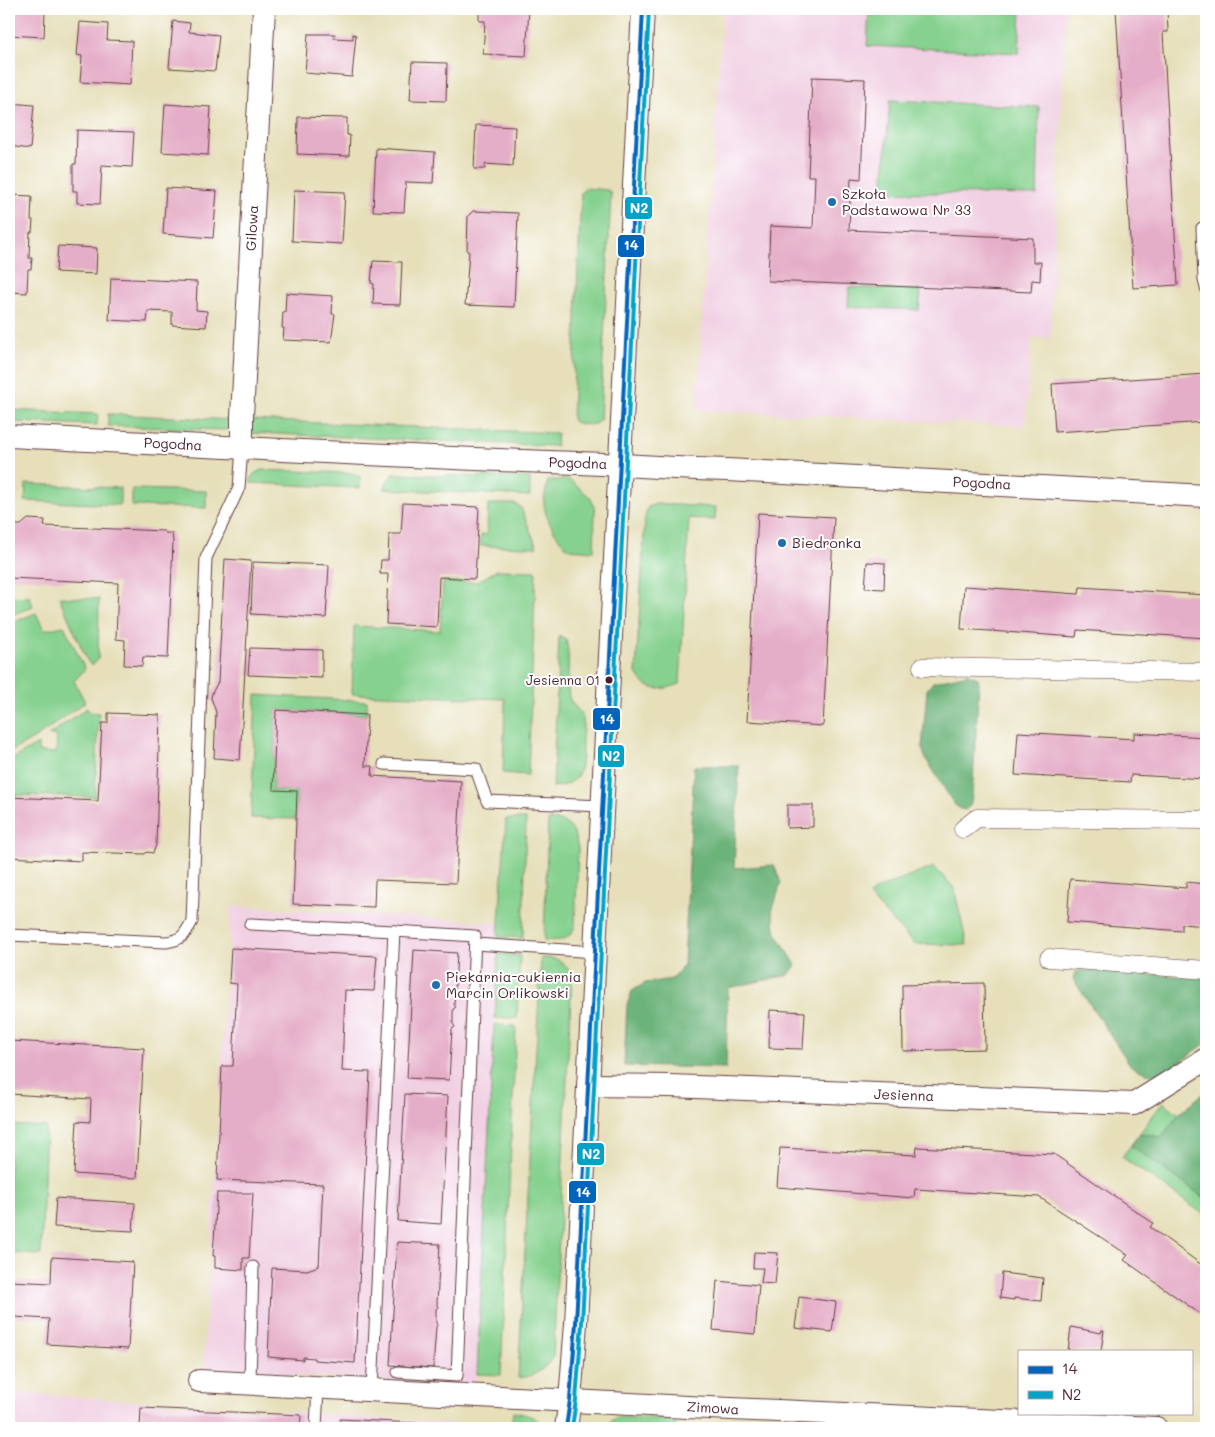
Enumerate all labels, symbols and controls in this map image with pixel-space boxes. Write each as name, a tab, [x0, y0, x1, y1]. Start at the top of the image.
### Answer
place label: Szkoła Podstawowa Nr 33	[842, 184, 971, 219]
line badge: N2	[624, 196, 653, 220]
marker: Szkoła Podstawowa Nr 33	[826, 196, 838, 208]
text: N2	[630, 198, 648, 217]
street label: Gilowa	[241, 204, 262, 251]
line badge: 14	[617, 234, 645, 258]
text: 14	[623, 235, 639, 254]
street label: Pogodna	[143, 432, 203, 455]
street label: Pogodna	[548, 452, 608, 473]
street label: Pogodna	[952, 471, 1012, 494]
place label: Biedronka	[792, 533, 862, 552]
marker: Biedronka	[776, 537, 788, 549]
place label: Jesienna 01	[526, 671, 600, 688]
marker: Jesienna 01	[604, 675, 614, 685]
line badge: 14	[592, 707, 621, 731]
text: 14	[599, 709, 615, 728]
line badge: N2	[597, 744, 625, 768]
text: N2	[602, 746, 620, 765]
place label: Piekarnia-cukiernia Marcin Orlikowski	[446, 967, 581, 1002]
marker: Piekarnia-cukiernia Marcin Orlikowski	[430, 979, 442, 991]
street label: Jesienna	[874, 1084, 935, 1105]
line badge: N2	[576, 1142, 605, 1166]
text: N2	[582, 1144, 600, 1163]
line badge: 14	[568, 1180, 597, 1204]
text: 14	[575, 1182, 591, 1201]
legend	[1018, 1350, 1192, 1414]
text: 14	[1062, 1358, 1078, 1378]
text: N2	[1062, 1384, 1081, 1404]
street label: Zimowa	[686, 1397, 740, 1418]

